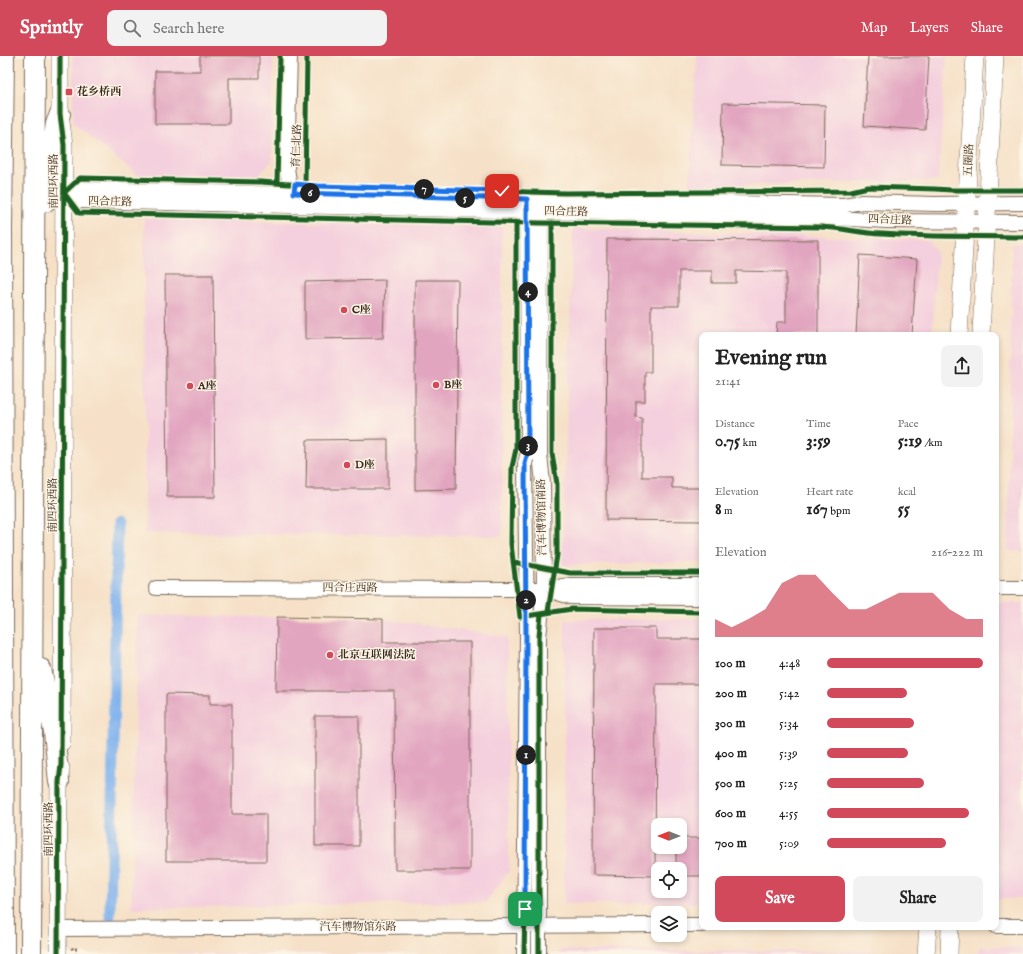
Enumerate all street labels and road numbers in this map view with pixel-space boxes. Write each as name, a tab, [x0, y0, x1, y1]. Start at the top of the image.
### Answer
street label: 育仁北路	[289, 124, 305, 168]
street label: 五圈路	[961, 143, 977, 177]
street label: 南四环西路	[47, 154, 61, 209]
street label: 四合庄路	[88, 195, 132, 209]
street label: 四合庄路	[544, 205, 588, 219]
street label: 四合庄路	[868, 212, 912, 228]
street label: 南四环西路	[46, 478, 60, 533]
street label: 汽车博物馆南路	[534, 478, 550, 556]
street label: 四合庄西路	[323, 581, 378, 595]
street label: 南四环西路	[42, 802, 56, 857]
street label: 汽车博物馆东路	[320, 920, 397, 934]

